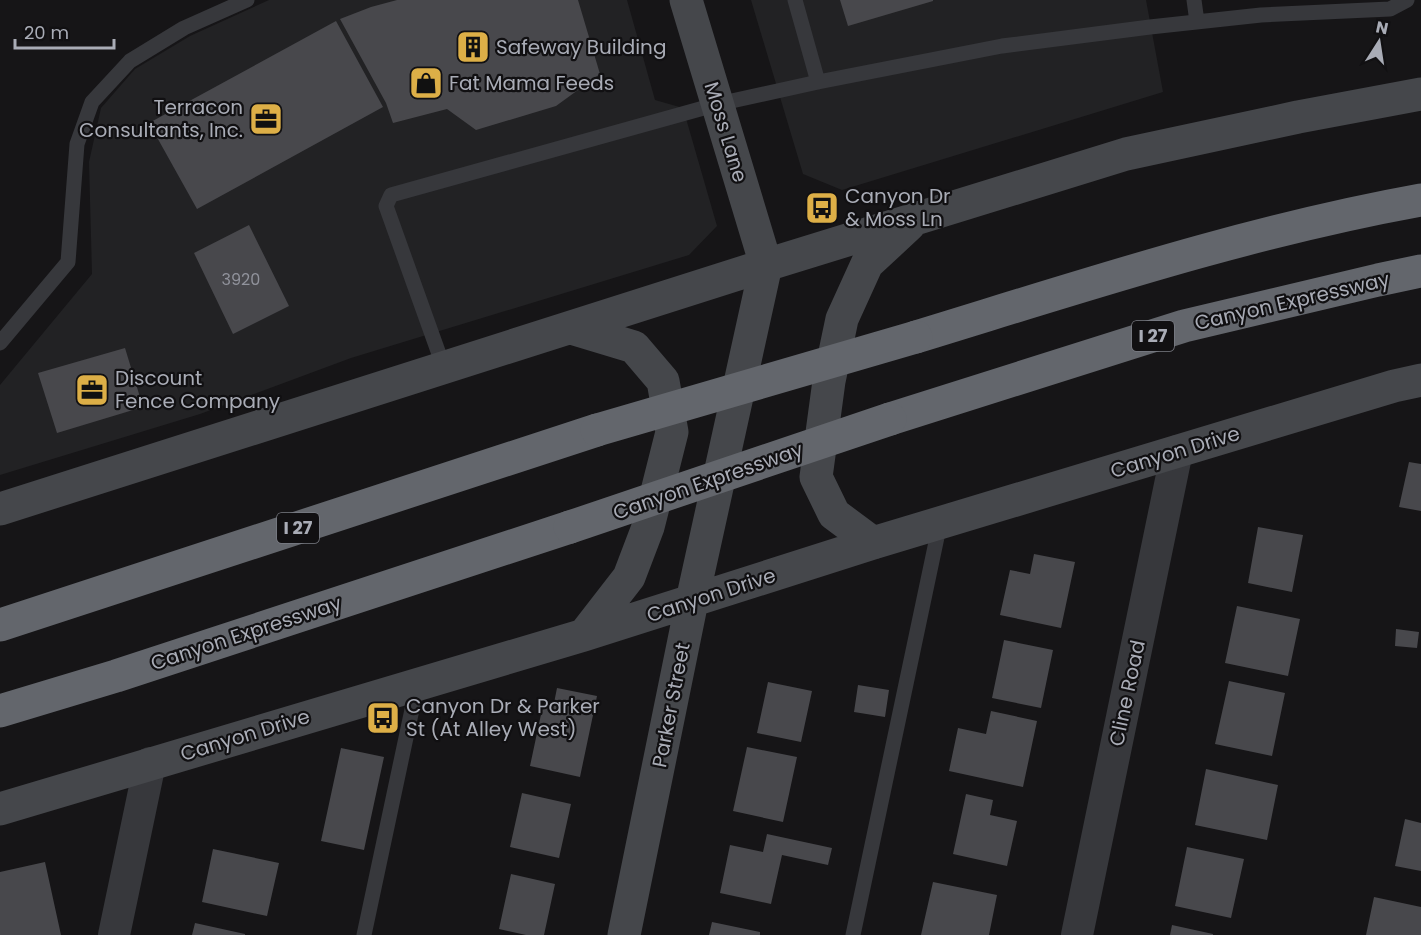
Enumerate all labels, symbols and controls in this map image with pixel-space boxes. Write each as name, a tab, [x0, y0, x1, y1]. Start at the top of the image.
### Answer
scale bar	[15, 12, 114, 50]
north arrow	[1349, 12, 1409, 72]
text: N	[1374, 15, 1390, 40]
text: 20 m	[24, 20, 69, 45]
building icon: Safeway Building	[455, 29, 491, 65]
place label: Safeway Building	[496, 33, 666, 61]
shop icon: Fat Mama Feeds	[408, 65, 444, 101]
place label: Fat Mama Feeds	[449, 69, 614, 97]
street label: Moss Lane	[697, 78, 755, 186]
place label: Terracon Consultants, Inc.	[79, 93, 243, 144]
office icon: Terracon Consultants, Inc.	[248, 101, 284, 137]
place label: Canyon Dr & Moss Ln	[845, 182, 951, 233]
bus stop icon: Canyon Dr & Moss Ln	[804, 190, 840, 226]
street label: Canyon Expressway	[1192, 265, 1392, 337]
house number: 3920	[222, 268, 260, 291]
road number: I 27	[1132, 321, 1174, 351]
place label: Discount Fence Company	[115, 364, 280, 415]
office icon: Discount Fence Company	[74, 372, 110, 408]
street label: Canyon Drive	[1107, 419, 1243, 485]
street label: Canyon Expressway	[609, 435, 807, 527]
road number: I 27	[277, 513, 319, 543]
street label: Canyon Drive	[643, 561, 779, 629]
street label: Canyon Expressway	[147, 589, 345, 677]
street label: Cline Road	[1102, 637, 1152, 749]
street label: Parker Street	[645, 640, 697, 770]
place label: Canyon Dr & Parker St (At Alley West)	[406, 692, 600, 743]
bus stop icon: Canyon Dr & Parker St (At Alley West)	[365, 700, 401, 736]
street label: Canyon Drive	[177, 702, 313, 768]

